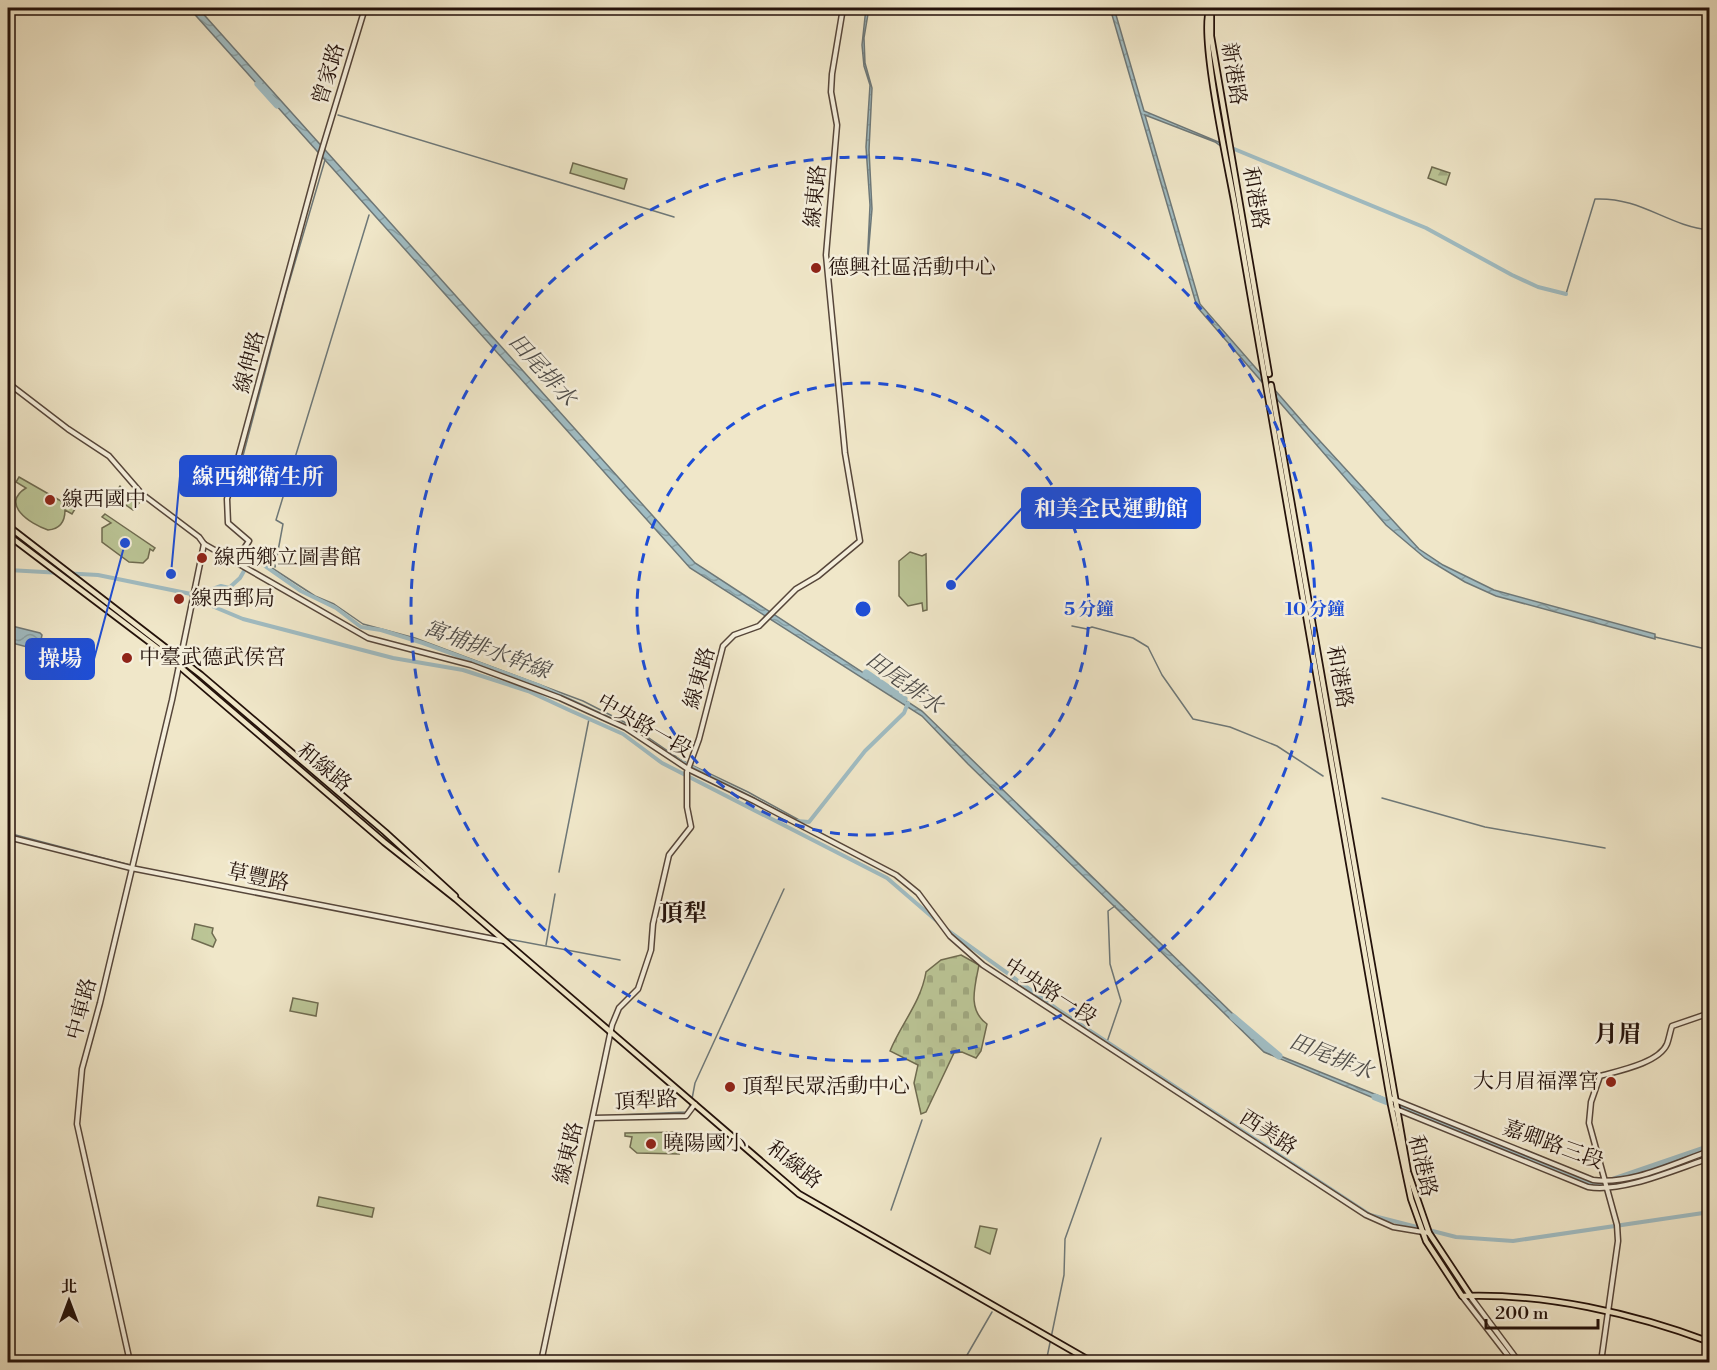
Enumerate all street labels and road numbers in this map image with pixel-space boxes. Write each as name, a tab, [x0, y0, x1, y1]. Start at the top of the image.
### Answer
street label: 曾家路	[307, 40, 351, 108]
street label: 新港路	[1215, 41, 1251, 107]
street label: 線東路	[800, 163, 832, 229]
street label: 和港路	[1237, 165, 1273, 231]
street label: 線伸路	[229, 328, 271, 396]
street label: 線東路	[679, 644, 721, 712]
street label: 和港路	[1321, 644, 1357, 710]
street label: 中央路一段	[592, 688, 696, 764]
street label: 和線路	[292, 738, 356, 798]
street label: 草豐路	[224, 859, 292, 897]
street label: 中央路一段	[999, 953, 1101, 1031]
street label: 中車路	[61, 975, 103, 1043]
street label: 頂犁路	[614, 1086, 678, 1116]
street label: 西美路	[1235, 1105, 1301, 1161]
street label: 嘉卿路三段	[1499, 1115, 1607, 1175]
street label: 線東路	[549, 1119, 589, 1187]
street label: 和港路	[1402, 1132, 1442, 1200]
street label: 和線路	[761, 1135, 827, 1195]

